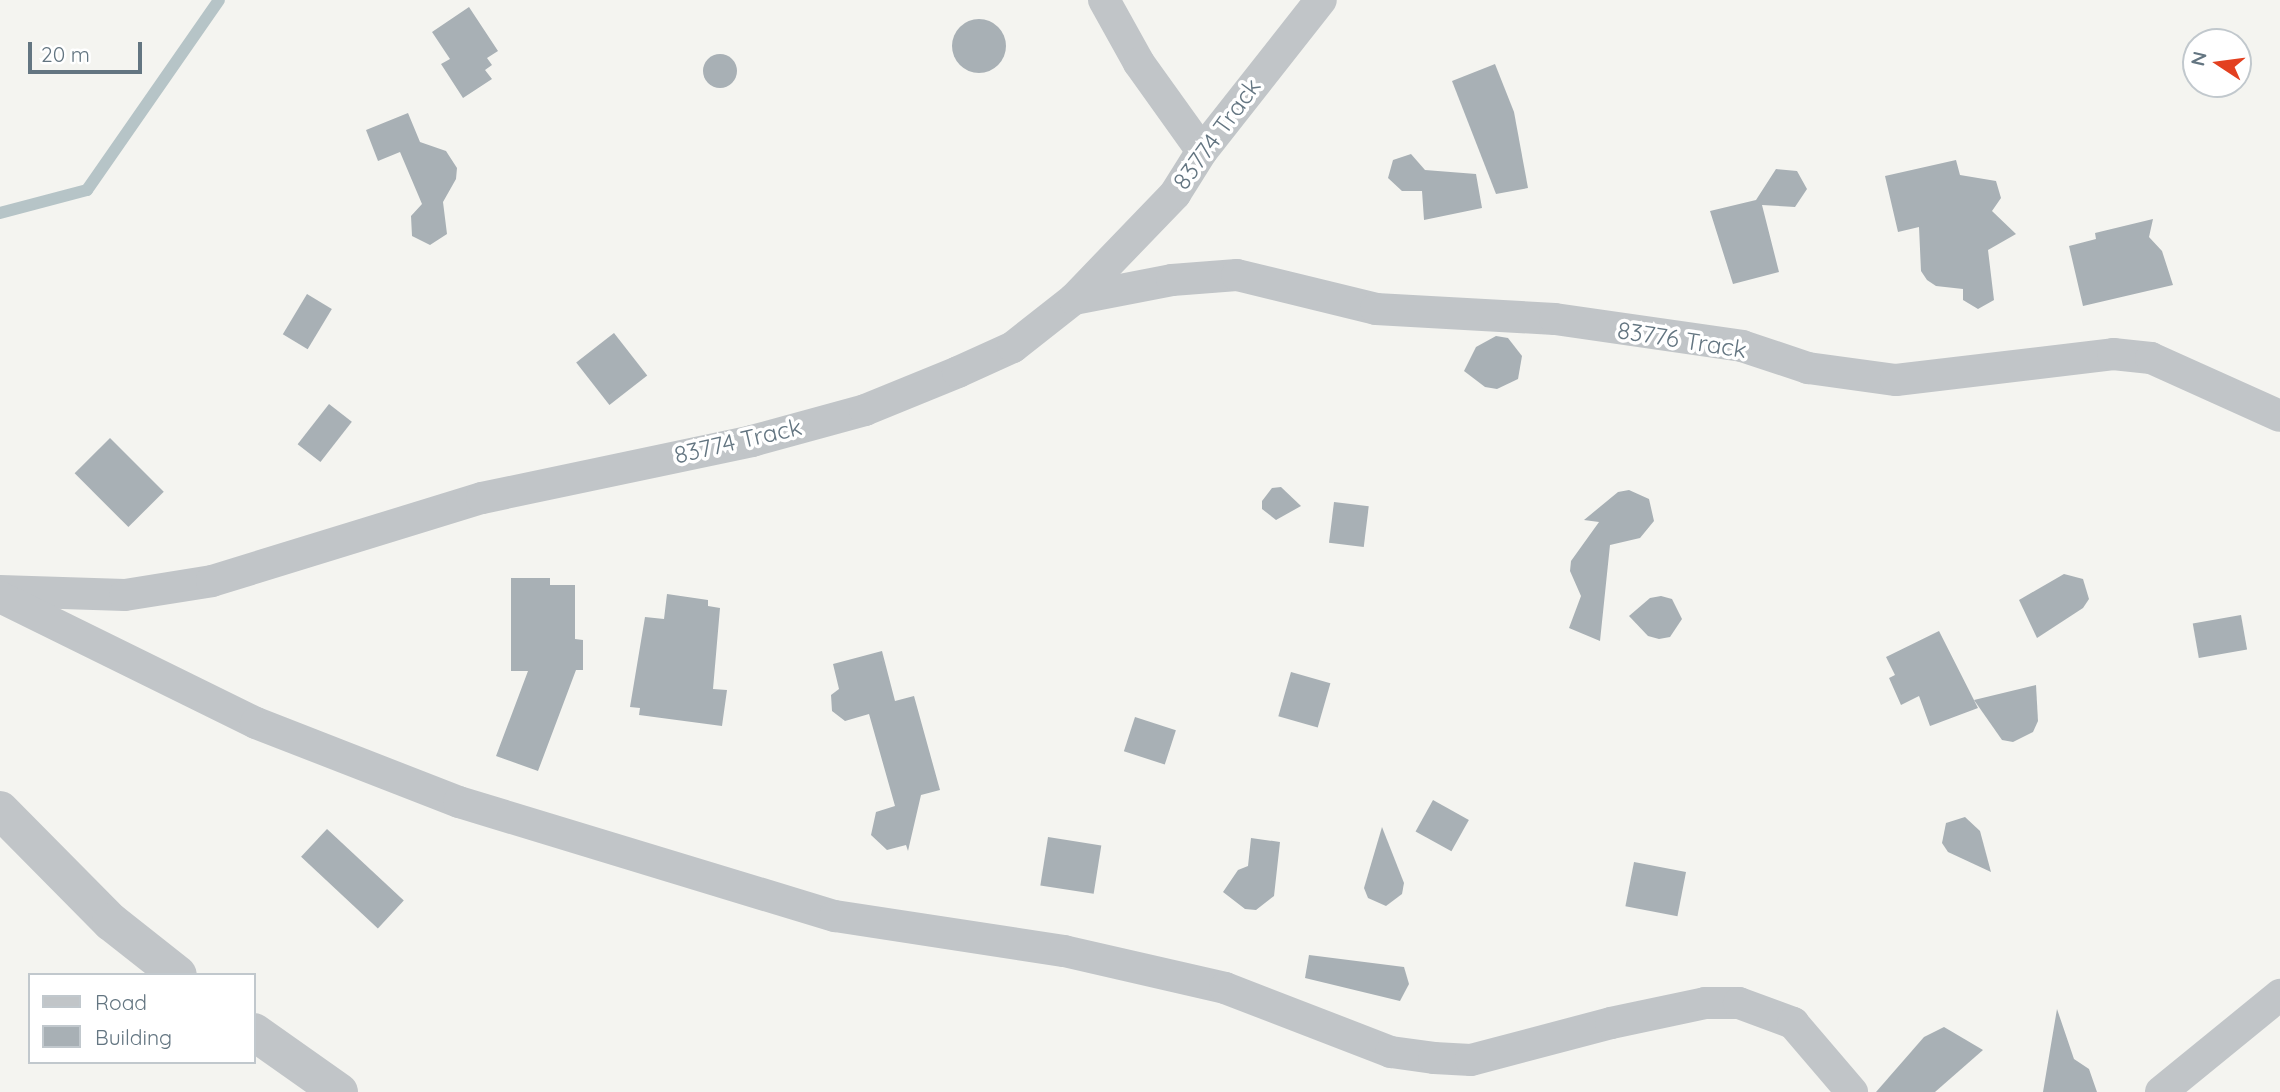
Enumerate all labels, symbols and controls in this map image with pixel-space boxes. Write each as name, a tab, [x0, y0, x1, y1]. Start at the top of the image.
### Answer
scale bar	[32, 28, 145, 72]
north arrow	[2182, 28, 2252, 98]
text: 20 m	[41, 41, 90, 67]
text: N	[2185, 49, 2212, 68]
street label: 83774 Track	[1167, 73, 1267, 195]
street label: 83776 Track	[1615, 316, 1749, 364]
street label: 83774 Track	[671, 412, 805, 470]
legend	[28, 973, 256, 1064]
text: Road	[95, 989, 147, 1015]
text: Building	[95, 1024, 172, 1050]

